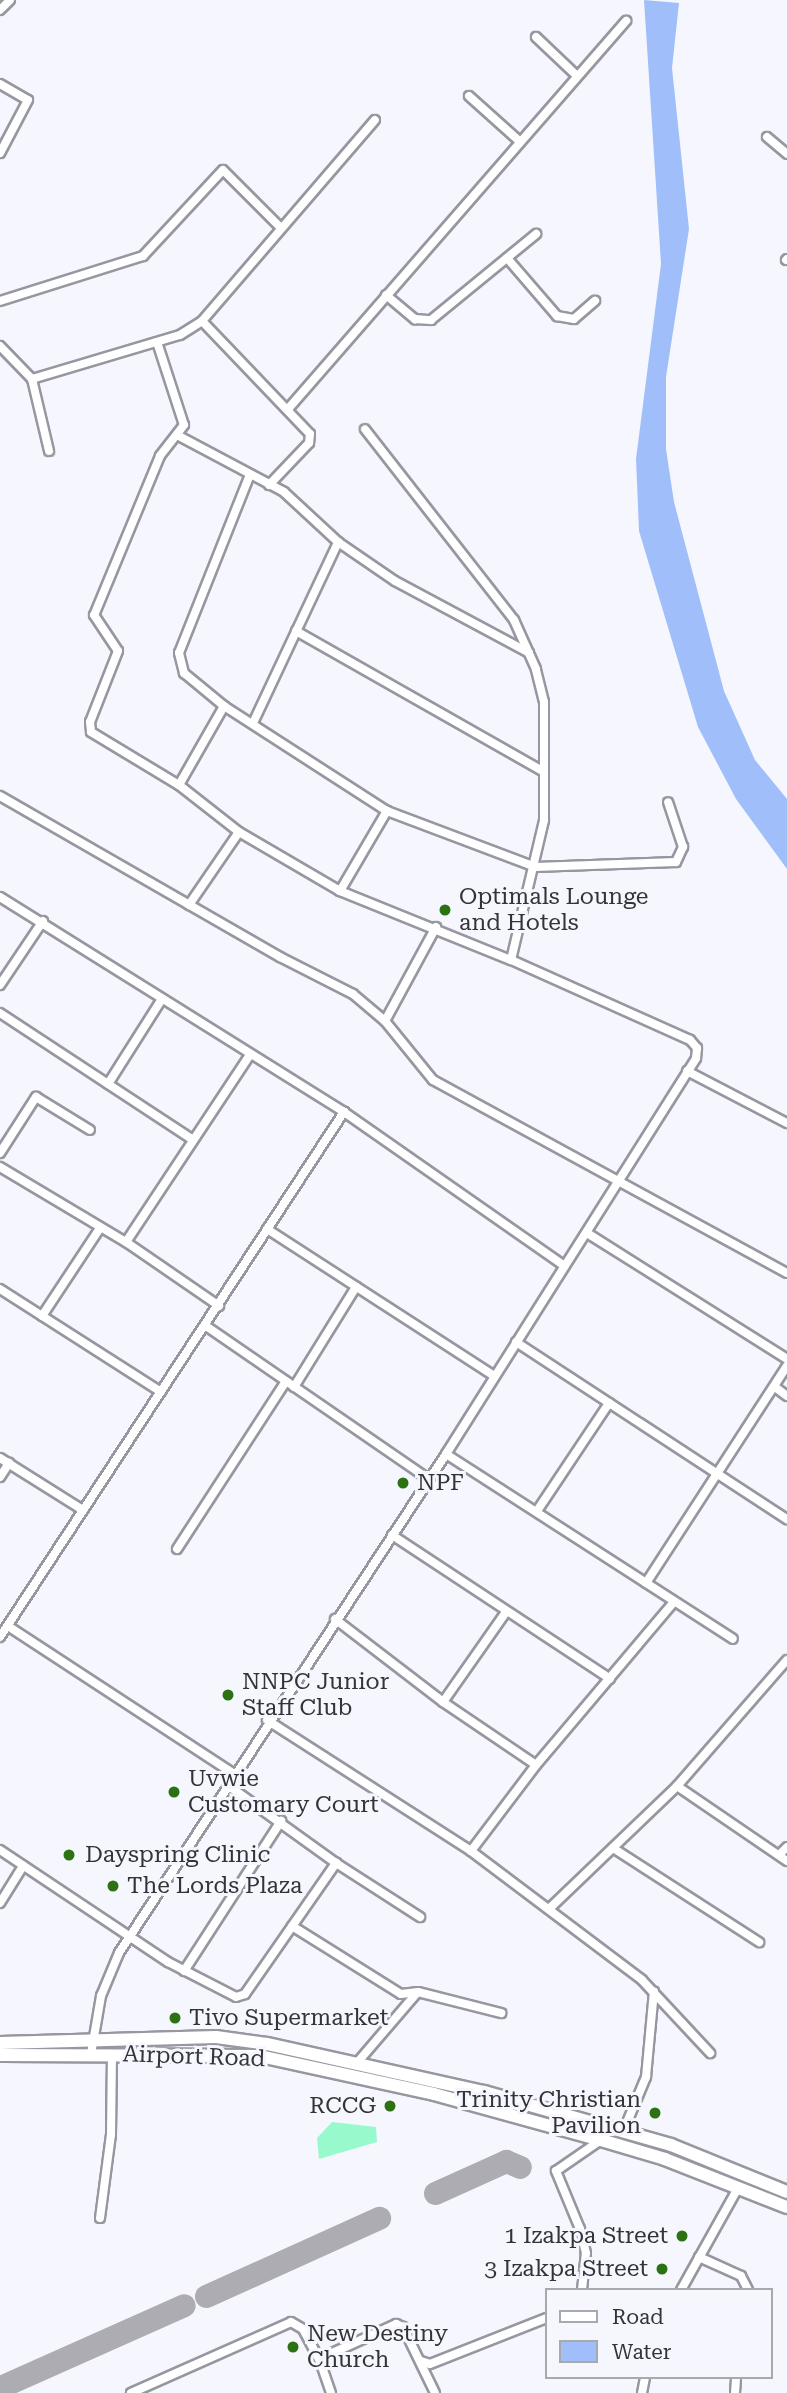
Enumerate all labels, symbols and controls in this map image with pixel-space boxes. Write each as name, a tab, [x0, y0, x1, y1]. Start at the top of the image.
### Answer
place label: Optimals Lounge and Hotels	[459, 883, 648, 937]
marker: Optimals Lounge and Hotels	[437, 902, 453, 918]
place label: NPF	[417, 1469, 464, 1497]
marker: NPF	[395, 1475, 411, 1491]
place label: NNPC Junior Staff Club	[242, 1668, 389, 1722]
marker: NNPC Junior Staff Club	[220, 1687, 236, 1703]
place label: Uvwie Customary Court	[188, 1765, 379, 1819]
marker: Uvwie Customary Court	[166, 1784, 182, 1800]
place label: Dayspring Clinic	[85, 1841, 270, 1869]
marker: Dayspring Clinic	[59, 1845, 79, 1865]
place label: The Lords Plaza	[127, 1872, 302, 1900]
marker: The Lords Plaza	[105, 1878, 121, 1894]
place label: Tivo Supermarket	[189, 2004, 388, 2032]
marker: Tivo Supermarket	[167, 2010, 183, 2026]
street label: Airport Road	[122, 2041, 266, 2073]
place label: Trinity Christian Pavilion	[456, 2086, 641, 2140]
place label: RCCG	[309, 2092, 376, 2120]
marker: RCCG	[382, 2098, 398, 2114]
marker: Trinity Christian Pavilion	[647, 2105, 663, 2121]
place label: 1 Izakpa Street	[504, 2222, 668, 2250]
marker: 1 Izakpa Street	[674, 2228, 690, 2244]
place label: 3 Izakpa Street	[484, 2255, 648, 2283]
marker: 3 Izakpa Street	[654, 2261, 670, 2277]
legend	[546, 2288, 773, 2379]
text: Road	[612, 2305, 664, 2329]
place label: New Destiny Church	[307, 2320, 448, 2374]
marker: New Destiny Church	[285, 2339, 301, 2355]
text: Water	[612, 2340, 671, 2364]

